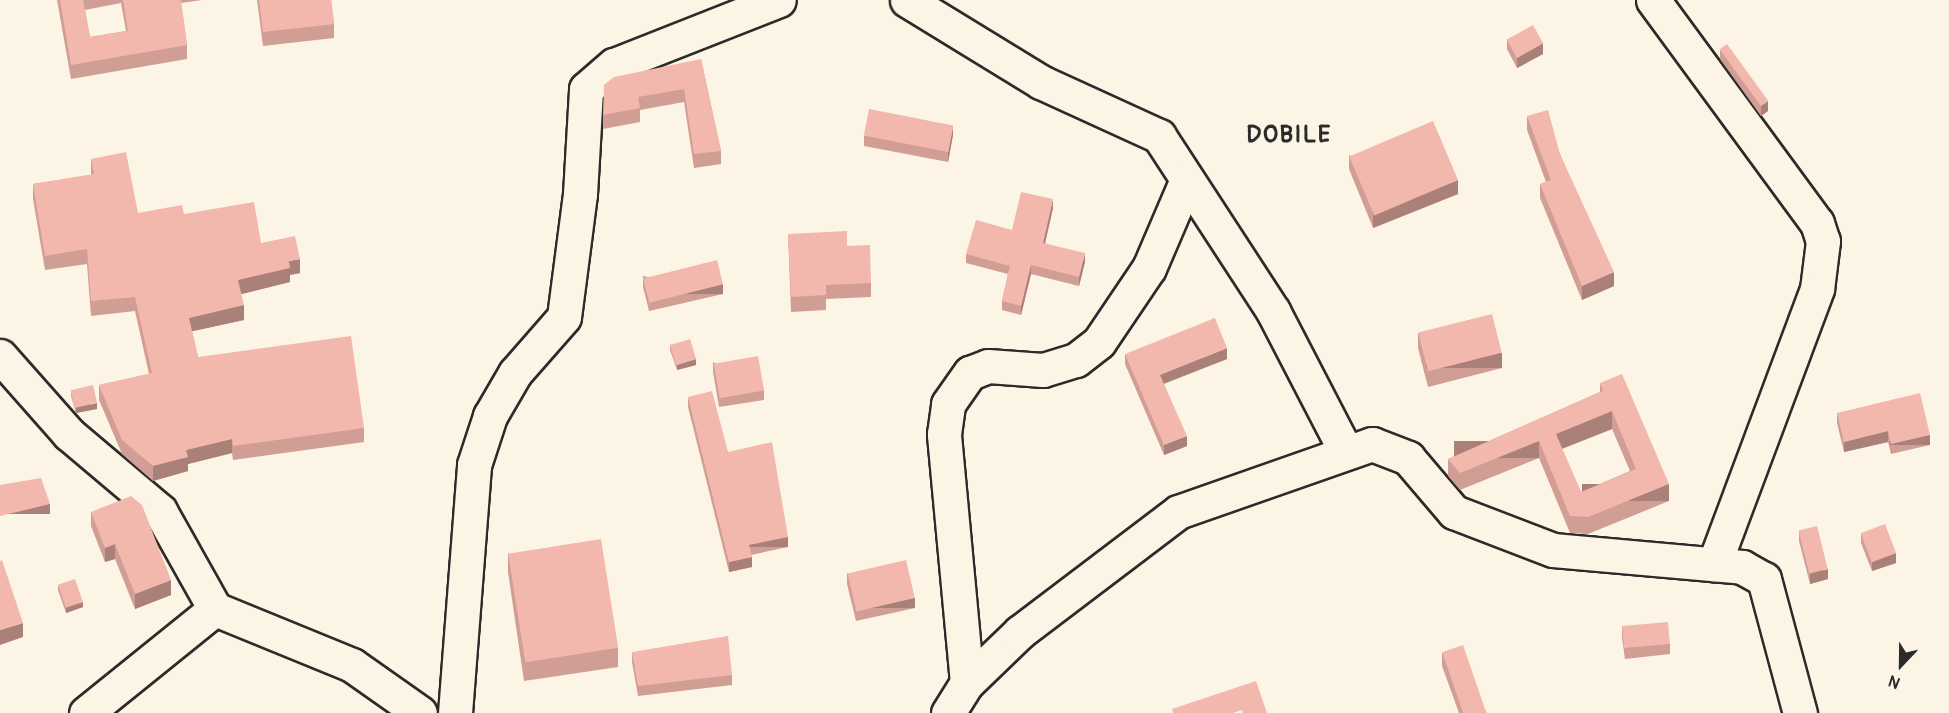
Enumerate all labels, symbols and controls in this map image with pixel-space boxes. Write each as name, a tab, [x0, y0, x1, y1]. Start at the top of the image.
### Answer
district label: DOBILE	[1246, 121, 1332, 149]
north arrow	[1871, 635, 1931, 695]
text: N	[1885, 670, 1903, 693]

